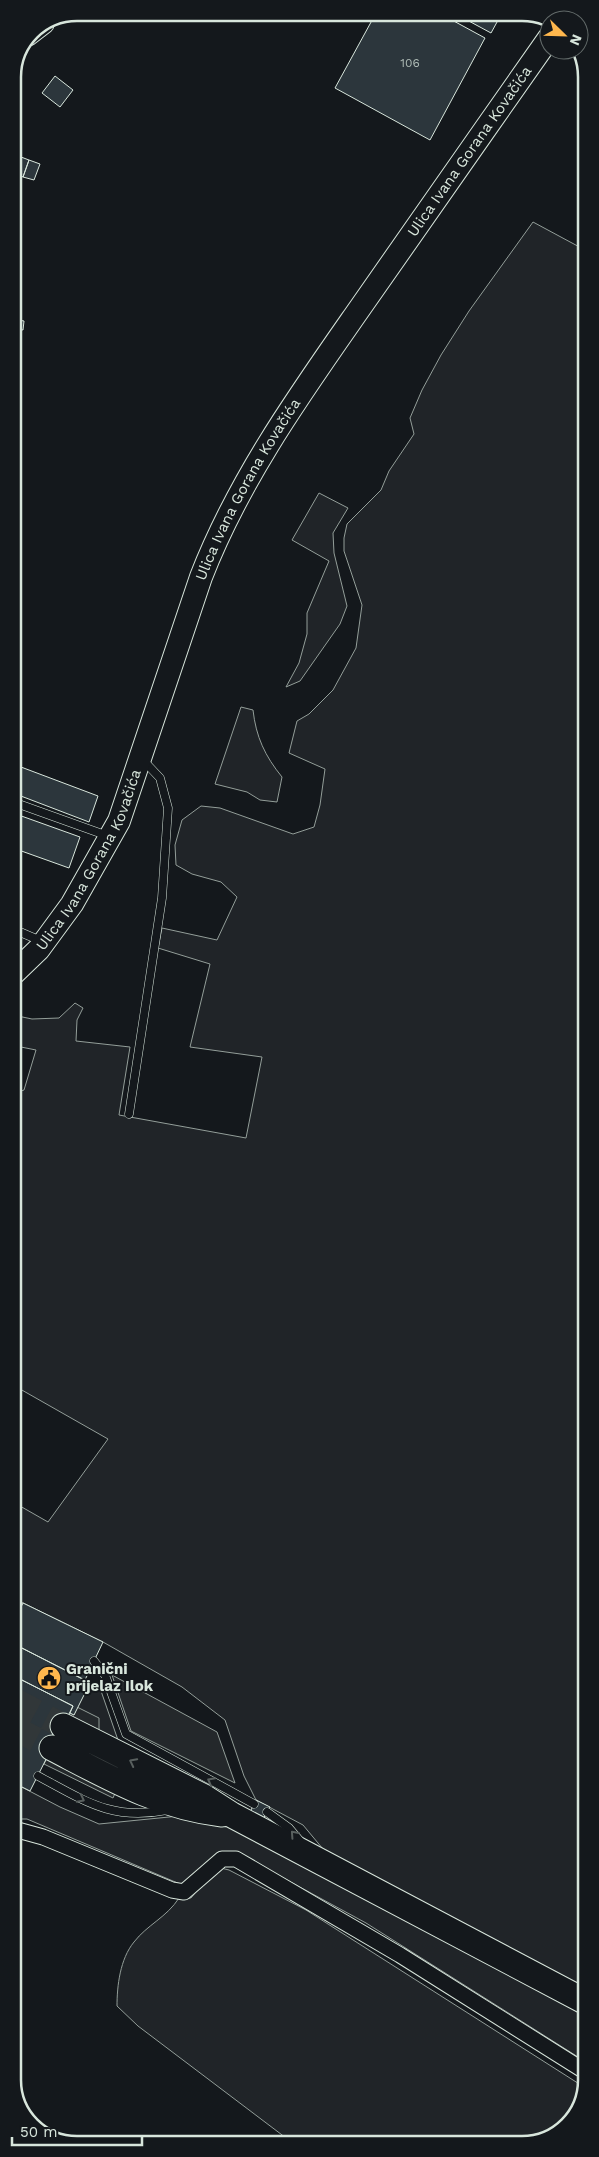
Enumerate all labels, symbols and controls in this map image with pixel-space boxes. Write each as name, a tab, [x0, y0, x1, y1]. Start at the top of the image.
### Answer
north arrow	[539, 10, 589, 60]
text: N	[567, 32, 585, 48]
house number: 106	[400, 56, 420, 70]
street label: Ulica Ivana Gorana Kovačića	[403, 62, 536, 240]
street label: Ulica Ivana Gorana Kovačića	[192, 395, 304, 583]
street label: Ulica Ivana Gorana Kovačića	[32, 766, 145, 954]
place label: Granični prijelaz Ilok	[66, 1660, 154, 1695]
public building icon: Granični prijelaz Ilok	[36, 1665, 62, 1691]
one-way arrow	[129, 1757, 138, 1768]
one-way arrow	[207, 1777, 216, 1787]
one-way arrow	[76, 1793, 85, 1803]
one-way arrow	[290, 1830, 299, 1839]
scale bar	[12, 2114, 142, 2146]
text: 50 m	[20, 2123, 57, 2141]

